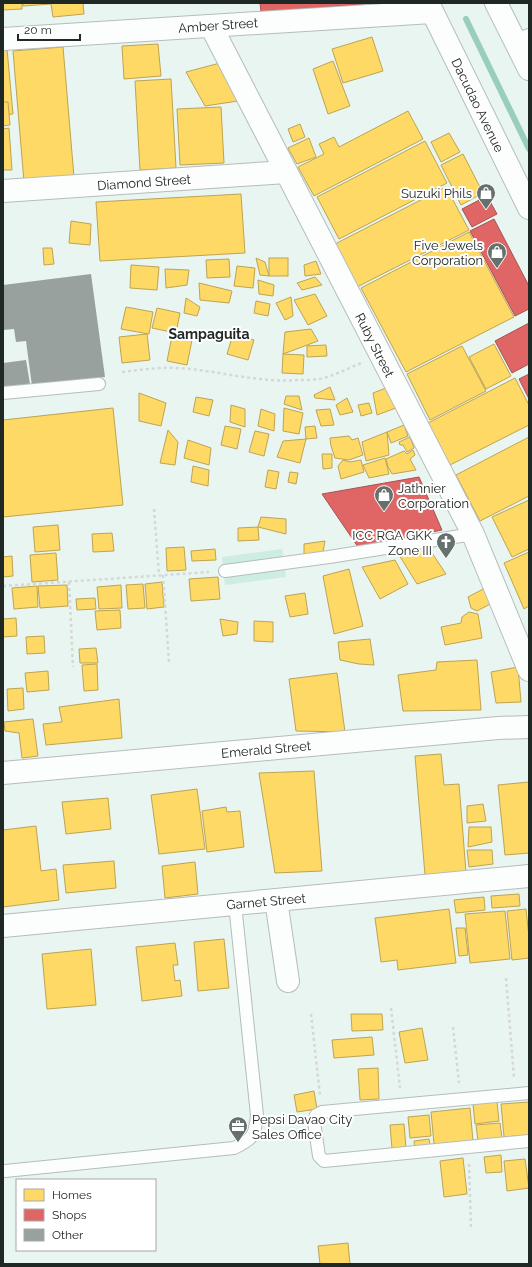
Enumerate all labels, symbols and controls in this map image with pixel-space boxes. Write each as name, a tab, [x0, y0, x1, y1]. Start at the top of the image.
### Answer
street label: Amber Street	[178, 15, 259, 36]
scale bar	[18, 16, 80, 42]
text: 20 m	[24, 23, 52, 37]
street label: Dacudao Avenue	[448, 56, 507, 155]
street label: Diamond Street	[97, 172, 192, 193]
shop icon: Suzuki Phils	[475, 182, 497, 210]
place label: Suzuki Phils	[401, 186, 472, 201]
place label: Five Jewels Corporation	[412, 238, 483, 268]
shop icon: Five Jewels Corporation	[486, 241, 508, 269]
street label: Ruby Street	[352, 311, 397, 380]
district label: Sampaguita	[168, 326, 250, 342]
place label: Jathnier Corporation	[398, 481, 469, 511]
shop icon: Jathnier Corporation	[373, 484, 395, 512]
place label: ICC RGA GKK Zone III	[352, 528, 433, 558]
church icon: ICC RGA GKK Zone III	[435, 531, 457, 559]
street label: Emerald Street	[221, 738, 312, 761]
street label: Garnet Street	[226, 890, 307, 912]
place label: Pepsi Davao City Sales Office	[252, 1112, 352, 1142]
office icon: Pepsi Davao City Sales Office	[227, 1115, 249, 1143]
legend	[16, 1179, 156, 1251]
text: Homes	[52, 1188, 92, 1202]
text: Shops	[52, 1208, 87, 1222]
text: Other	[52, 1228, 84, 1242]

